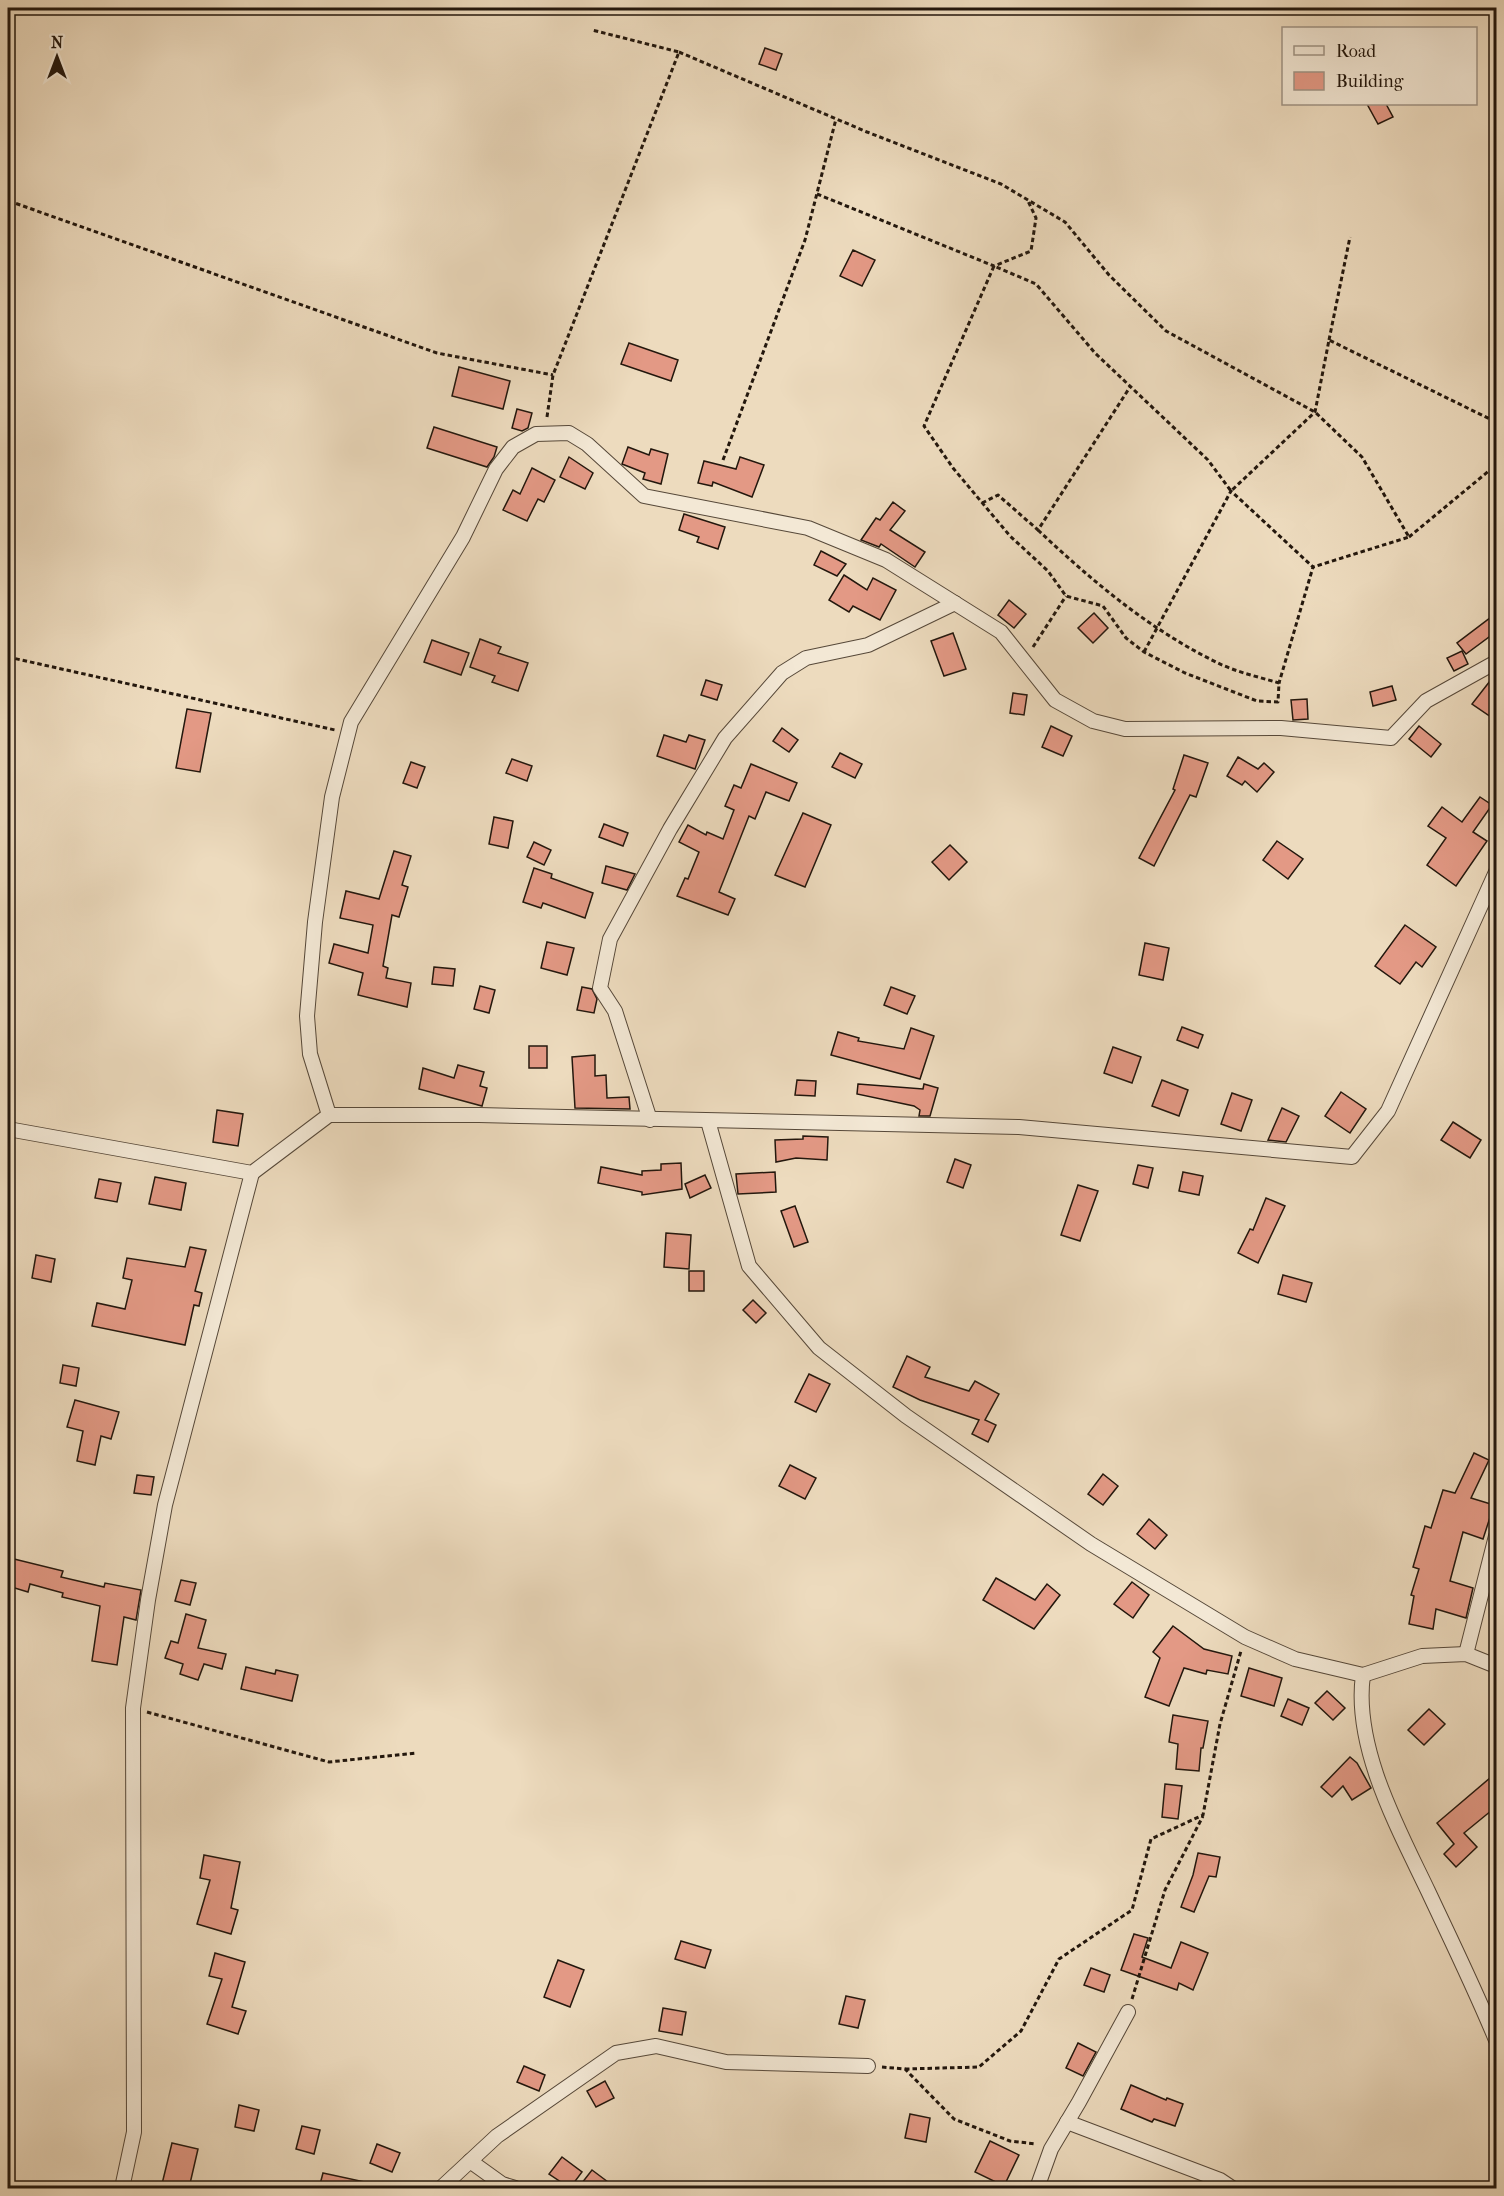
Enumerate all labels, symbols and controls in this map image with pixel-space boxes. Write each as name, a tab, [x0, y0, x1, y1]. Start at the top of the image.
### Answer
north arrow	[27, 27, 87, 87]
legend	[1282, 27, 1477, 105]
text: N	[51, 33, 64, 52]
text: Road	[1336, 41, 1376, 62]
text: Building	[1336, 71, 1404, 92]

